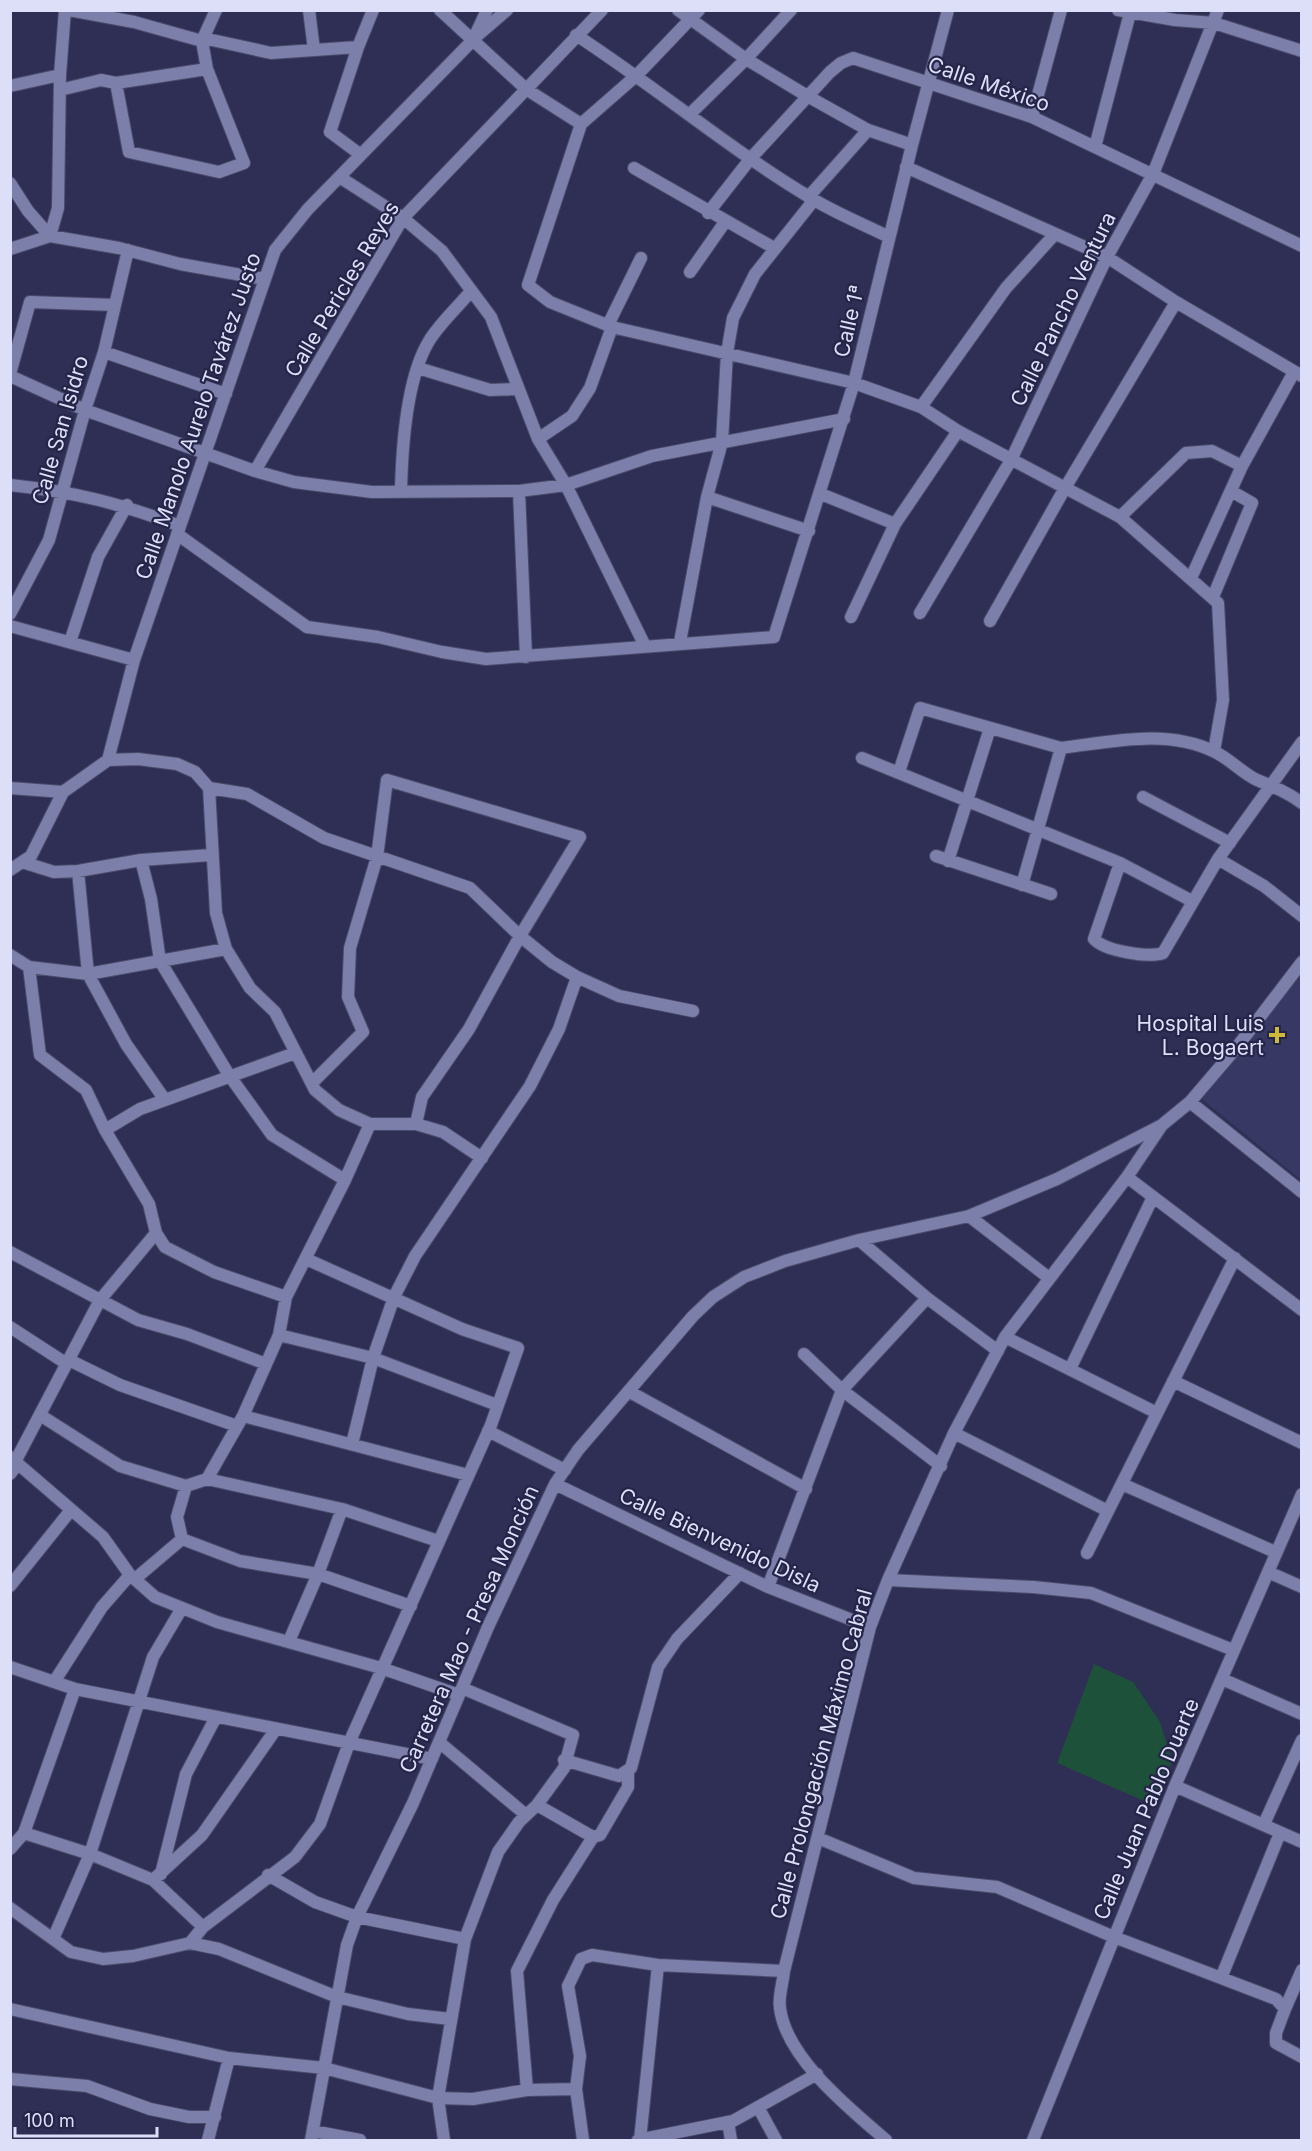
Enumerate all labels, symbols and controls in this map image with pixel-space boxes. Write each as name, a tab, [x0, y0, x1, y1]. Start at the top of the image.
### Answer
street label: Calle México	[925, 51, 1053, 117]
street label: Calle Pericles Reyes	[280, 197, 404, 381]
street label: Calle Pancho Ventura	[1005, 208, 1121, 410]
street label: Calle Manolo Aurelo Tavárez Justo	[130, 249, 266, 583]
street label: Calle 1ª	[829, 282, 869, 360]
street label: Calle San Isidro	[27, 353, 93, 507]
place label: Hospital Luis L. Bogaert	[1137, 1011, 1264, 1060]
marker: Hospital Luis L. Bogaert	[1268, 1026, 1286, 1044]
street label: Carretera Mao - Presa Monción	[394, 1481, 544, 1777]
street label: Calle Bienvenido Disla	[615, 1482, 825, 1598]
street label: Calle Prolongación Máximo Cabral	[765, 1586, 877, 1922]
street label: Calle Juan Pablo Duarte	[1088, 1695, 1204, 1923]
scale bar	[15, 2100, 158, 2138]
text: 100 m	[24, 2110, 75, 2131]

